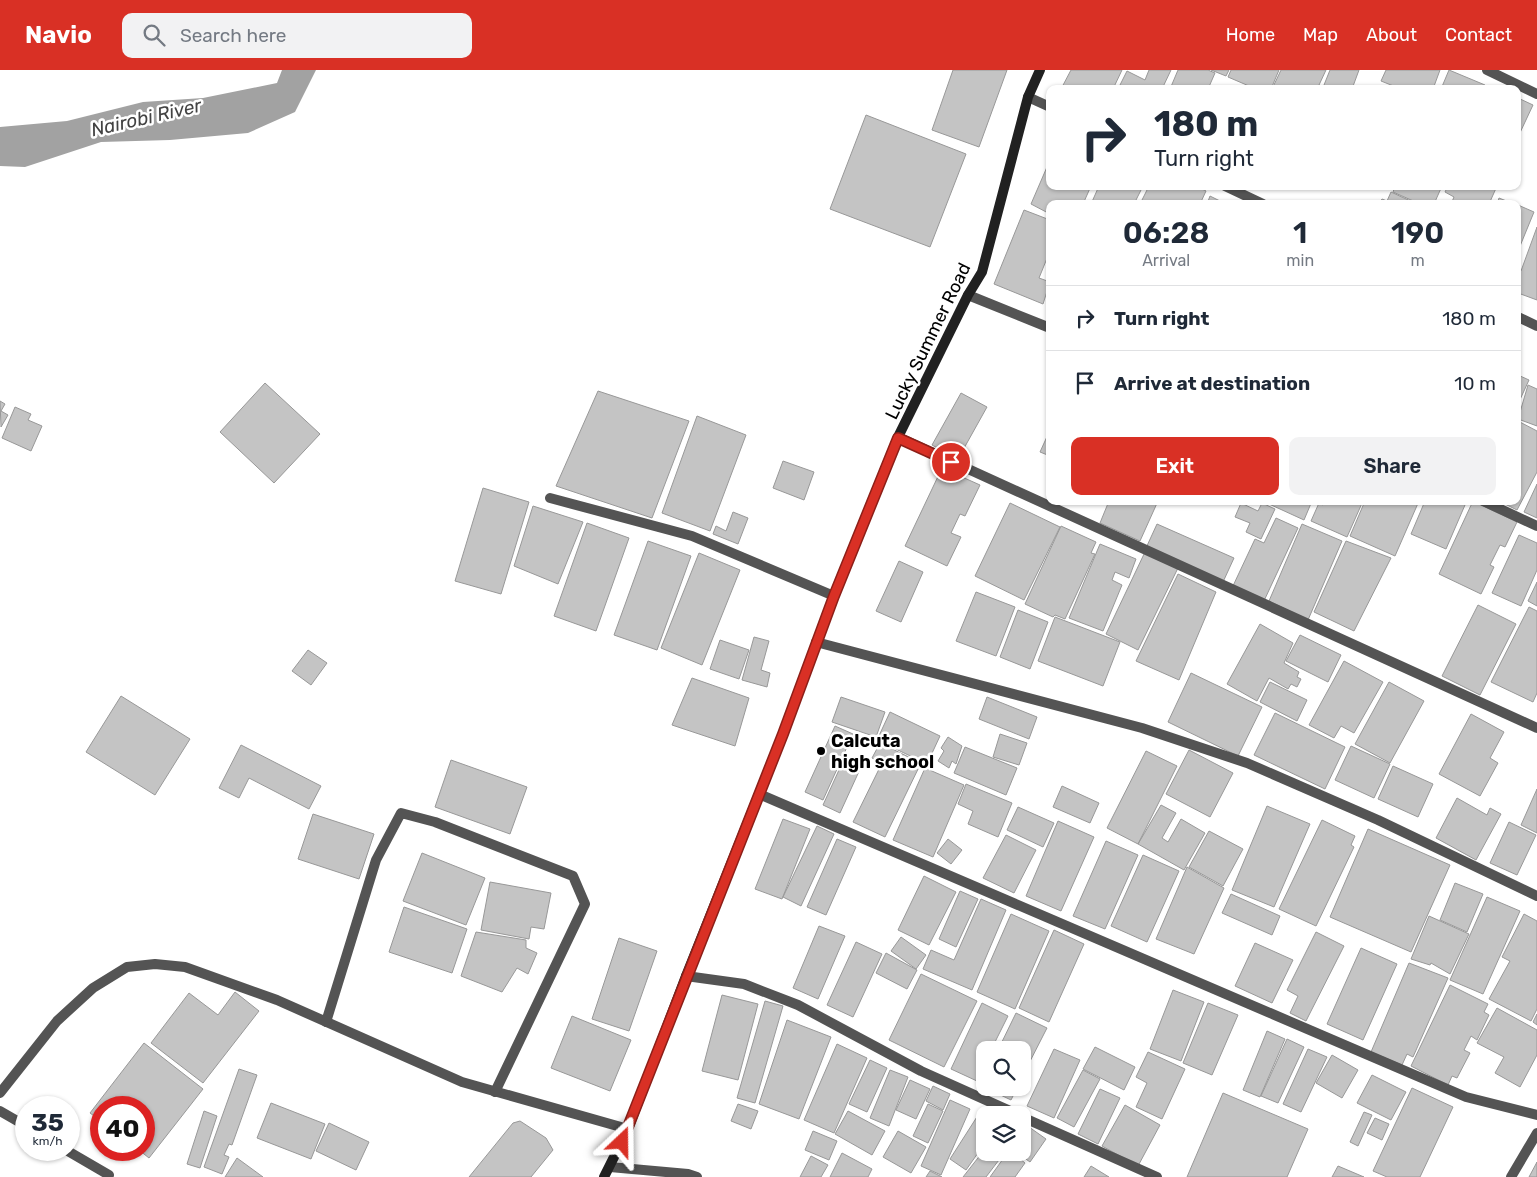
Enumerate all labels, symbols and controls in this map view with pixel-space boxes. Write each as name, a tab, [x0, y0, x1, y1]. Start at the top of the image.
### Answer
search box	[122, 13, 472, 58]
text: Navio	[25, 21, 92, 49]
icon: search	[140, 21, 168, 49]
text: Search here	[180, 24, 286, 47]
text: Home	[1226, 24, 1275, 46]
text: Map	[1303, 24, 1338, 46]
text: About	[1366, 24, 1417, 46]
text: Contact	[1445, 24, 1512, 46]
water label: Nairobi River	[89, 93, 204, 141]
text: 180 m	[1154, 103, 1258, 145]
icon: right	[1071, 105, 1136, 170]
text: Turn right	[1154, 145, 1254, 172]
text: 06:28	[1123, 215, 1209, 251]
text: 1	[1293, 215, 1307, 251]
text: 190	[1391, 215, 1444, 251]
text: Arrival	[1142, 251, 1190, 270]
text: min	[1286, 251, 1314, 270]
text: m	[1410, 251, 1425, 270]
street label: Lucky Summer Road	[881, 259, 975, 423]
icon: right	[1071, 304, 1099, 332]
text: Turn right	[1114, 307, 1209, 330]
text: 180 m	[1442, 307, 1496, 330]
icon: arrive	[1071, 369, 1099, 397]
text: Arrive at destination	[1114, 372, 1310, 395]
text: 10 m	[1454, 372, 1496, 395]
button: Exit	[1071, 437, 1279, 495]
button: Share	[1289, 437, 1496, 495]
pin	[930, 441, 972, 483]
icon: arrive	[937, 448, 965, 476]
place label: Calcuta high school	[831, 730, 934, 773]
marker: Calcuta high school	[815, 745, 827, 757]
map controls	[976, 1041, 1031, 1161]
button: search	[976, 1041, 1031, 1096]
speed limit sign: 40	[90, 1096, 155, 1161]
button: layers	[976, 1106, 1031, 1161]
text: 35	[31, 1108, 64, 1137]
position arrow	[595, 1115, 647, 1167]
text: km/h	[33, 1134, 62, 1148]

